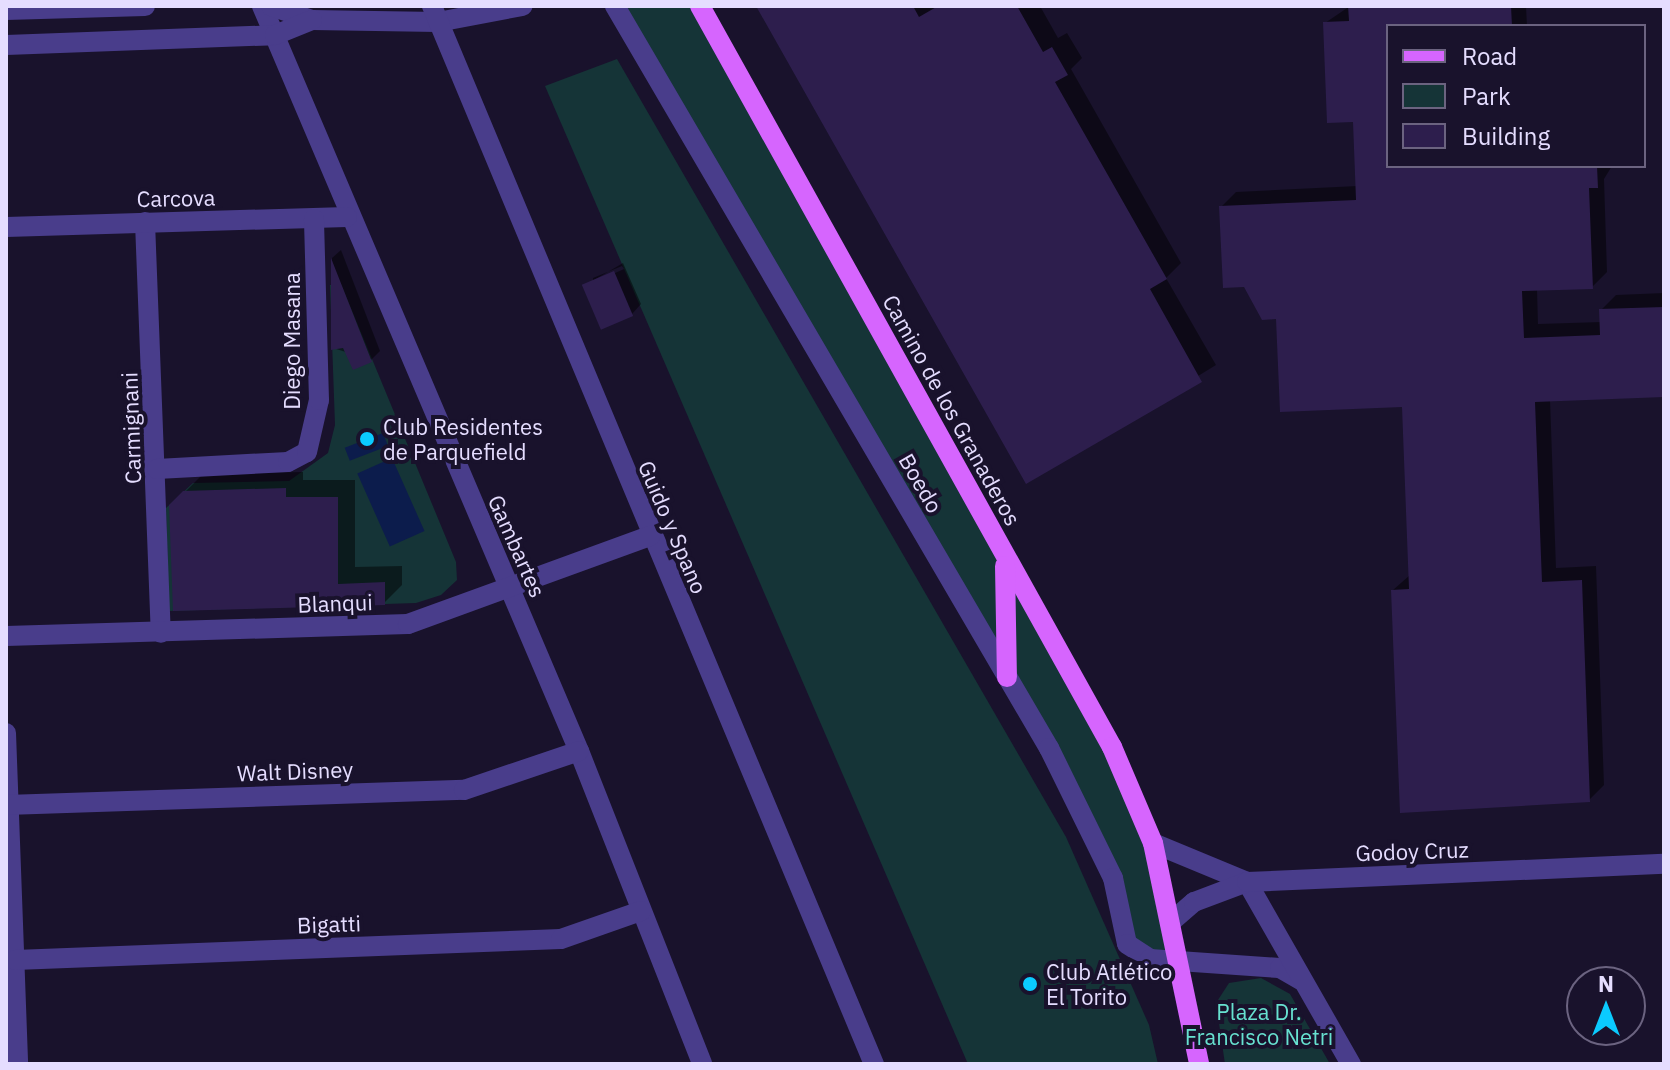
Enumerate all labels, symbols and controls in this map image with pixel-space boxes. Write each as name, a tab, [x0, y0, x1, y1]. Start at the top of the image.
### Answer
legend	[1386, 24, 1646, 168]
text: Road	[1462, 40, 1517, 72]
text: Park	[1462, 80, 1511, 112]
text: Building	[1462, 120, 1550, 152]
street label: Carcova	[136, 184, 216, 212]
street label: Diego Masana	[279, 272, 305, 410]
street label: Camino de los Granaderos	[878, 290, 1026, 530]
street label: Carmignani	[116, 372, 146, 484]
place label: Club Residentes de Parquefield	[383, 413, 543, 464]
marker: Club Residentes de Parquefield	[358, 430, 376, 448]
street label: Boedo	[894, 449, 948, 517]
street label: Guido y Spano	[633, 457, 713, 597]
street label: Gambartes	[483, 491, 551, 601]
street label: Blanqui	[297, 588, 373, 618]
street label: Walt Disney	[236, 756, 354, 786]
street label: Godoy Cruz	[1355, 836, 1469, 866]
street label: Bigatti	[297, 910, 361, 938]
place label: Club Atlético El Torito	[1046, 958, 1172, 1010]
north arrow	[1566, 966, 1646, 1046]
text: N	[1598, 969, 1614, 998]
marker: Club Atlético El Torito	[1021, 975, 1039, 993]
park label: Plaza Dr. Francisco Netri	[1185, 998, 1333, 1050]

